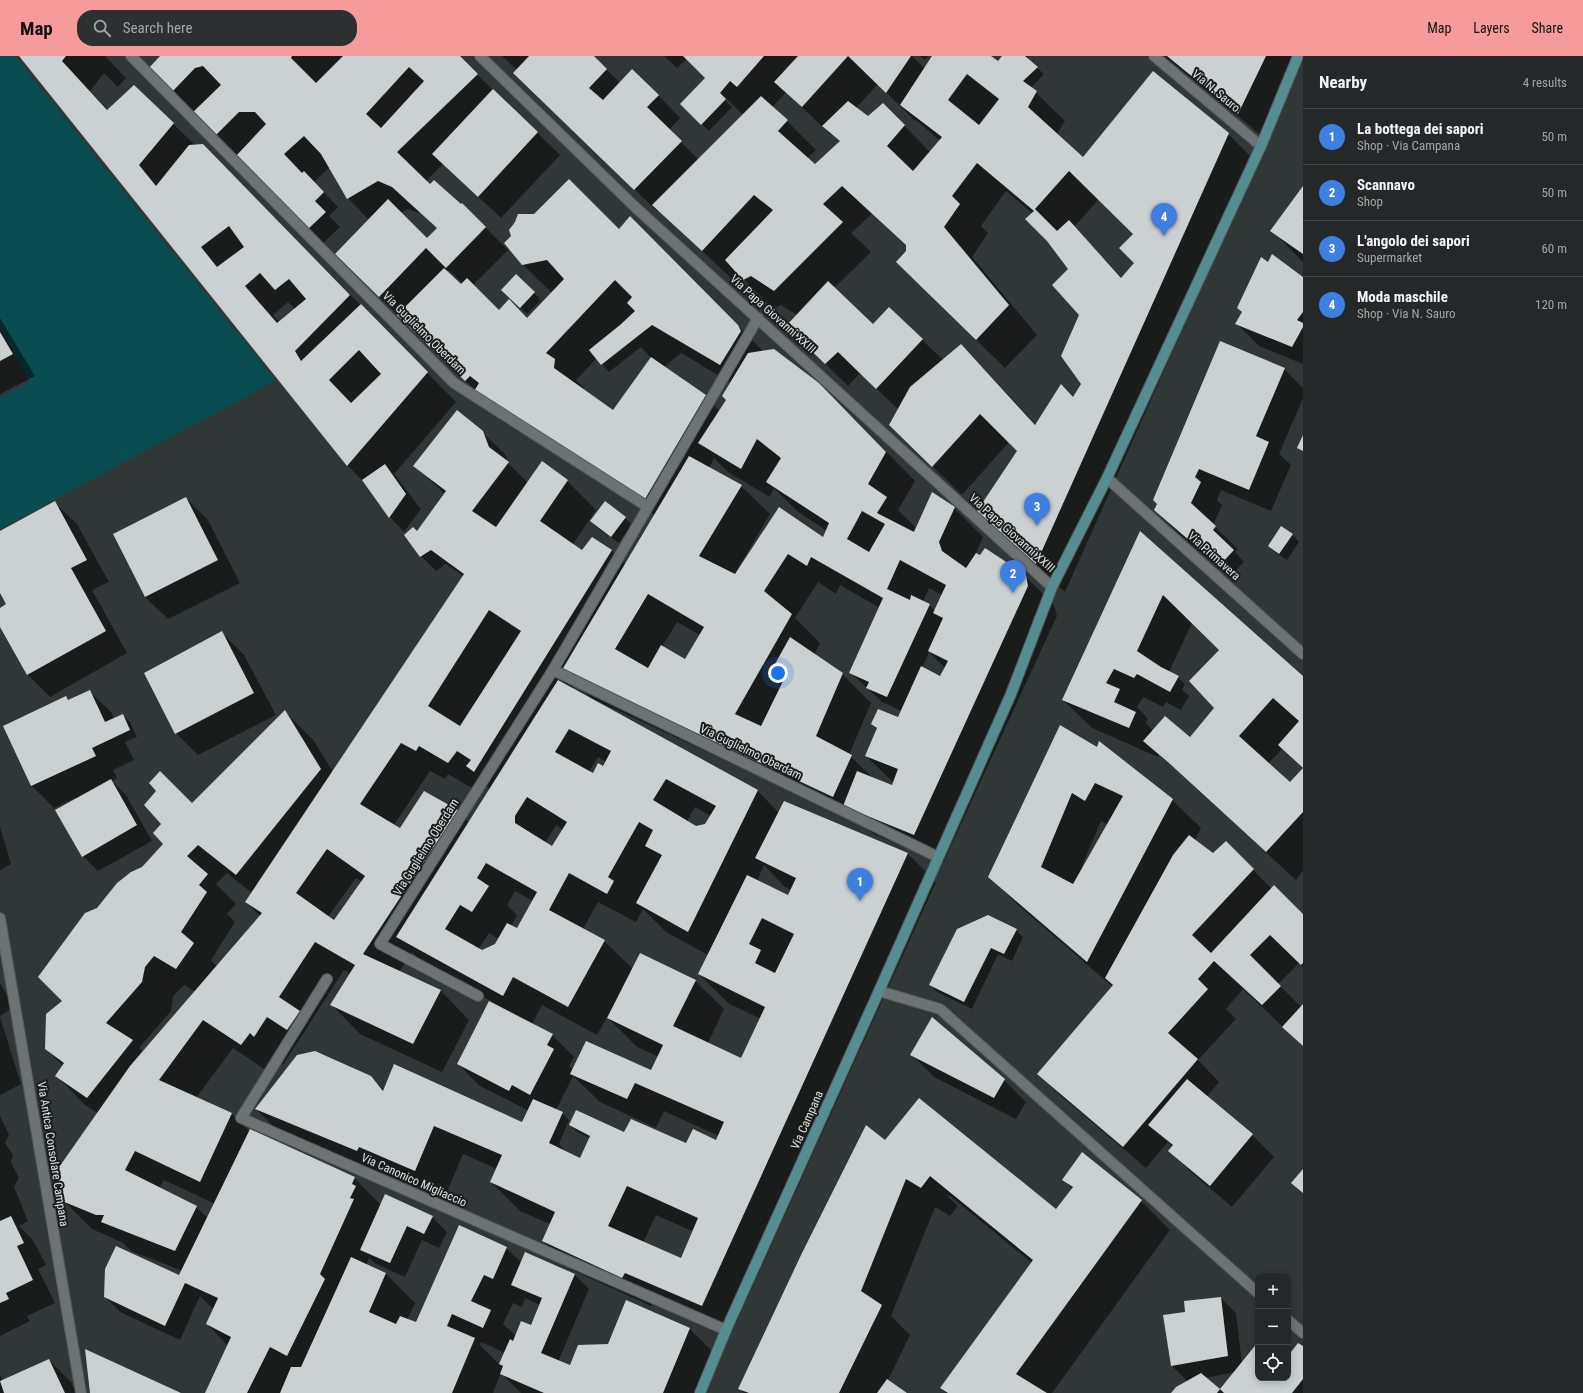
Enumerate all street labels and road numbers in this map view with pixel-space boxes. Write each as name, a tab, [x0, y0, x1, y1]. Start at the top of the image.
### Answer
street label: Via N. Sauro	[1189, 67, 1243, 115]
street label: Via Papa Giovanni XXIII	[727, 272, 819, 356]
street label: Via Guglielmo Oberdam	[380, 289, 468, 377]
street label: Via Papa Giovanni XXIII	[966, 491, 1058, 575]
street label: Via Primavera	[1185, 529, 1243, 583]
street label: Via Guglielmo Oberdam	[698, 721, 804, 783]
street label: Via Guglielmo Oberdam	[391, 796, 461, 898]
street label: Via Antica Consolare Campana	[35, 1081, 71, 1228]
street label: Via Campana	[788, 1088, 826, 1152]
street label: Via Canonico Migliaccio	[359, 1150, 469, 1210]

